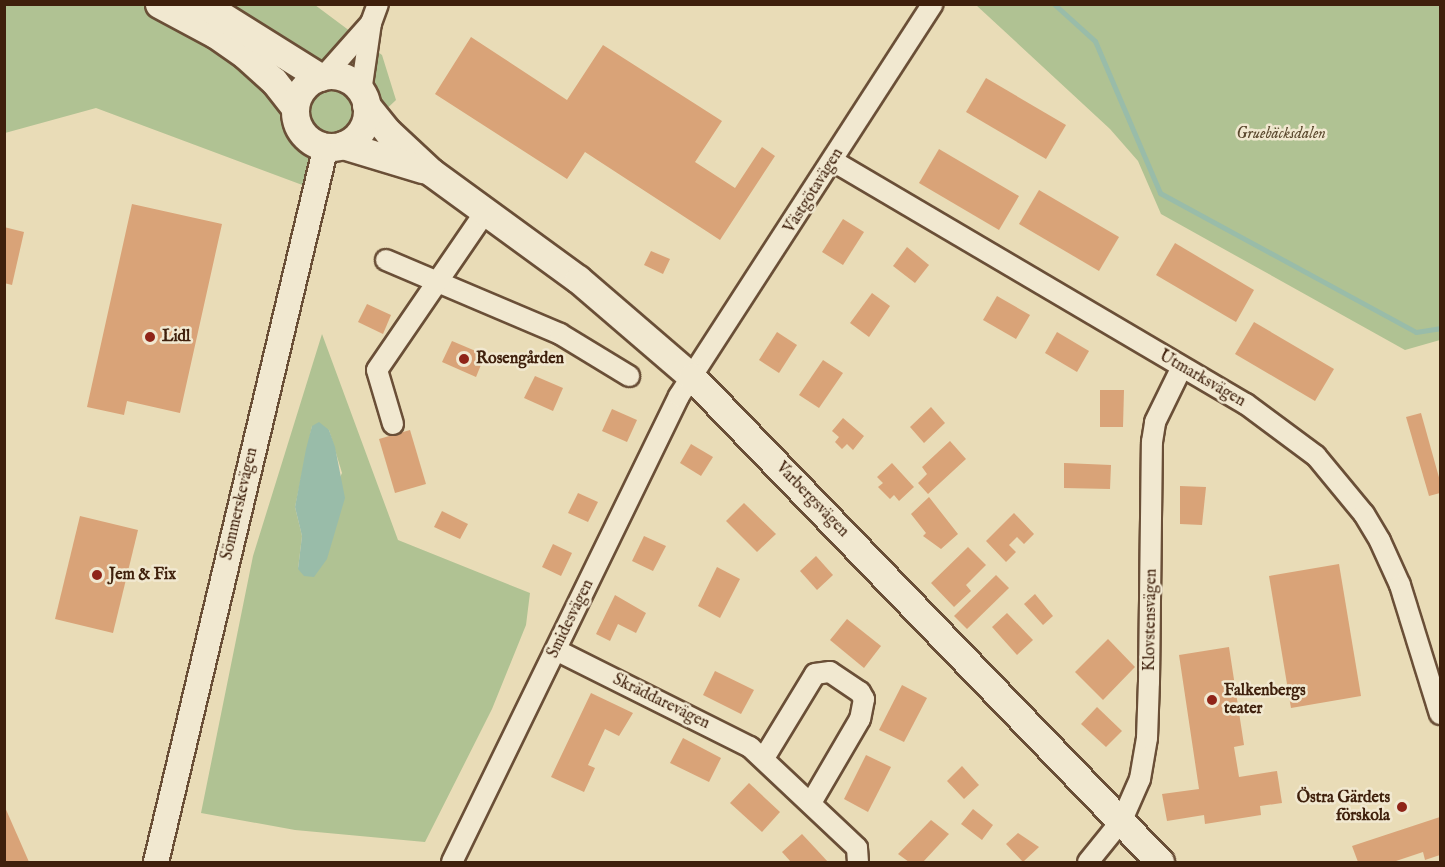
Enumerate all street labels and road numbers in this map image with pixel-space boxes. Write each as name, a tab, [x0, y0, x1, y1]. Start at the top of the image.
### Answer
street label: Västgötavägen	[780, 145, 848, 237]
street label: Utmarksvägen	[1155, 347, 1249, 411]
street label: Sömmerskevägen	[218, 446, 262, 562]
street label: Varbergsvägen	[771, 459, 853, 541]
street label: Klovstensvägen	[1141, 569, 1161, 671]
street label: Smidesvägen	[544, 577, 598, 661]
street label: Skräddarevägen	[609, 670, 713, 734]

